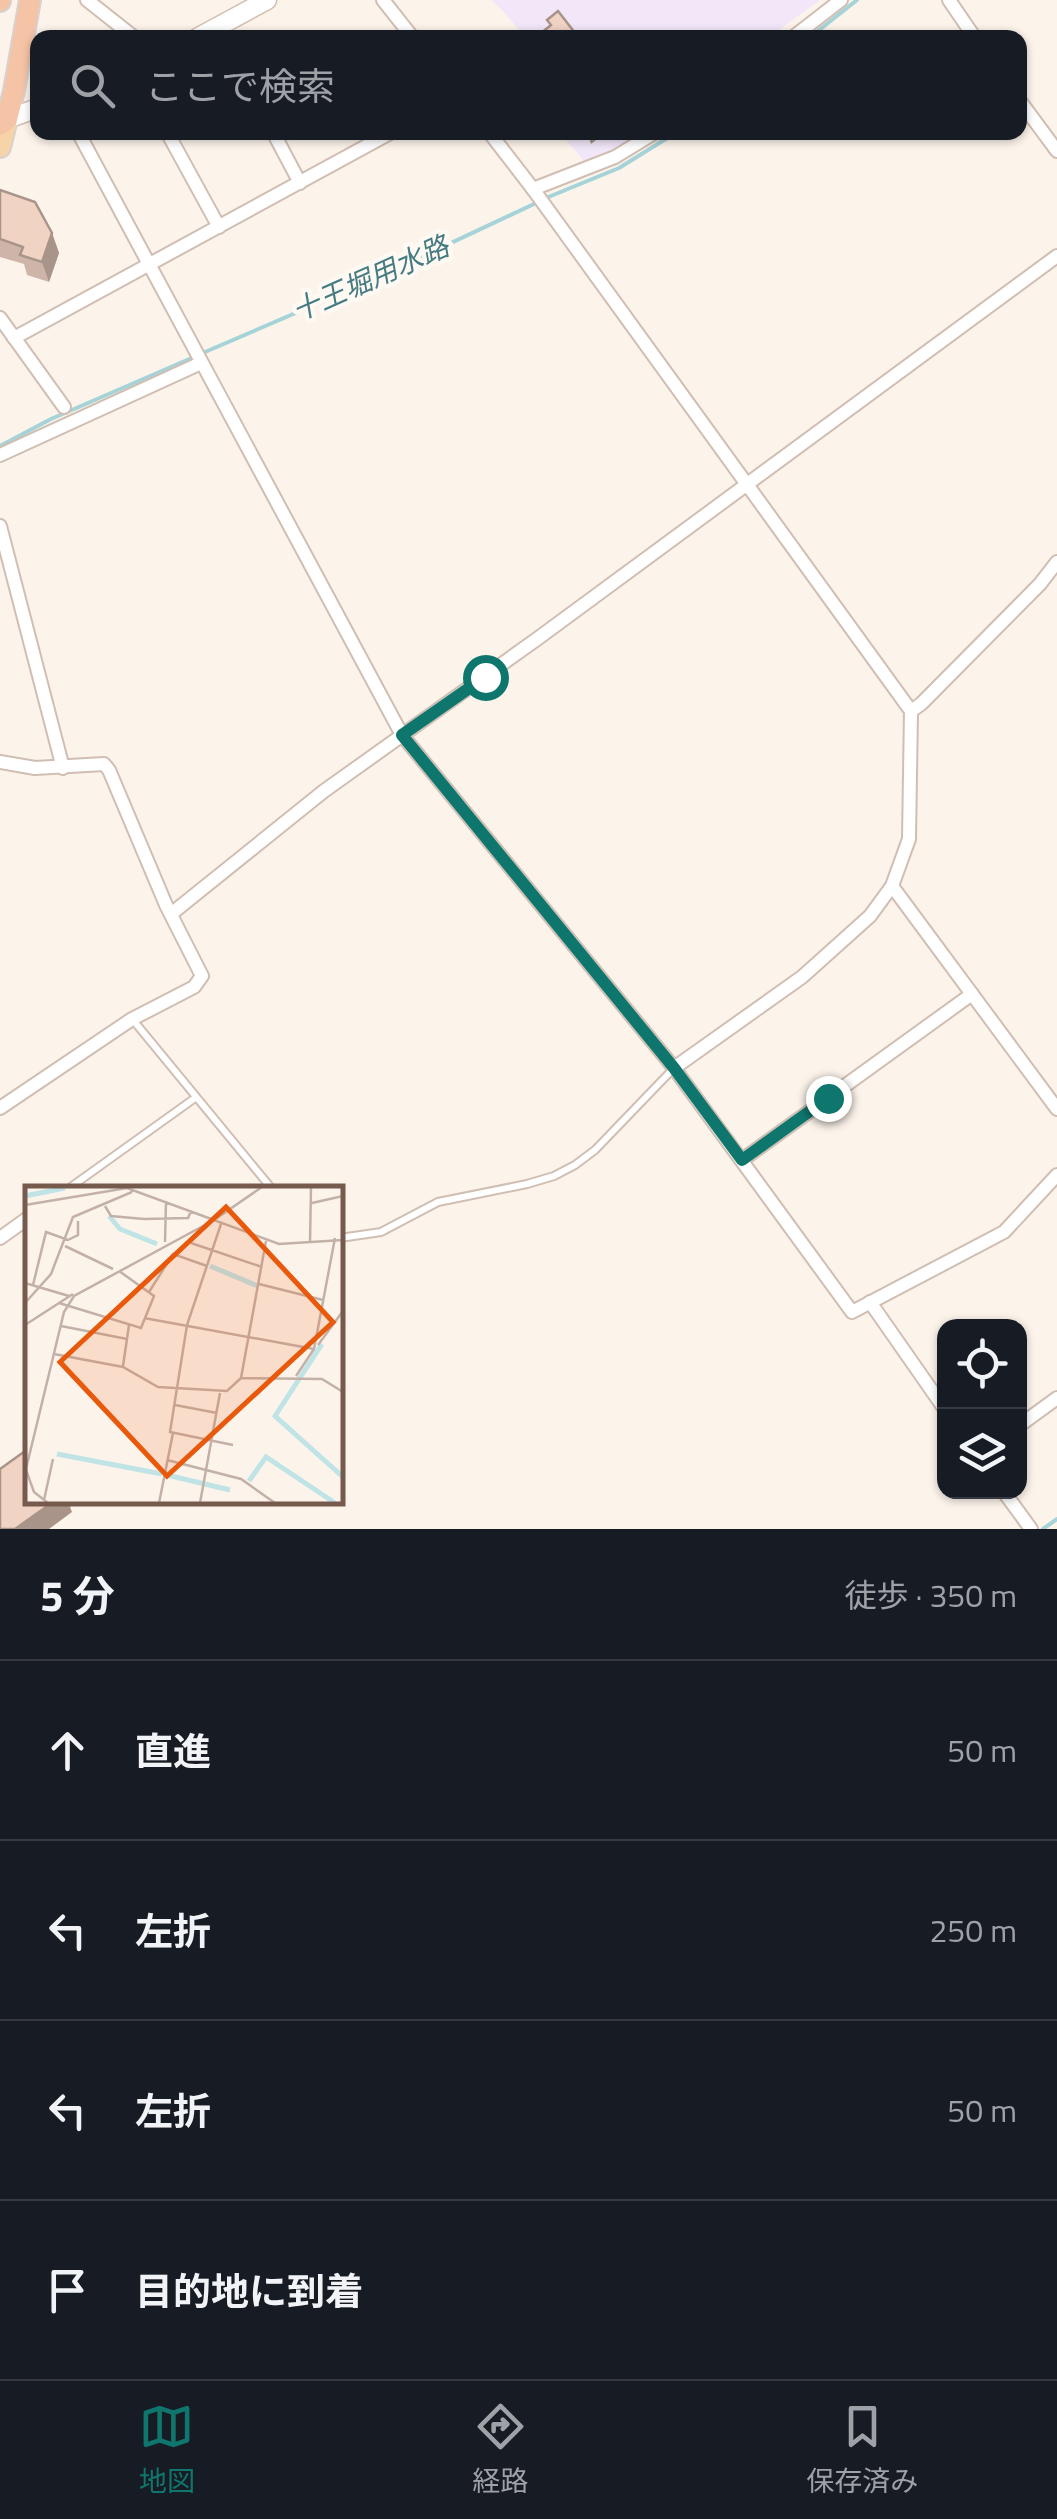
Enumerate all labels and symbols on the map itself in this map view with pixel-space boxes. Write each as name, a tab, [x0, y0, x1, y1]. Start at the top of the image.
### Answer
water label: 十王堀用水路	[285, 223, 457, 332]
route start	[463, 655, 509, 701]
route end	[806, 1076, 852, 1122]
inset map	[25, 1186, 342, 1504]

